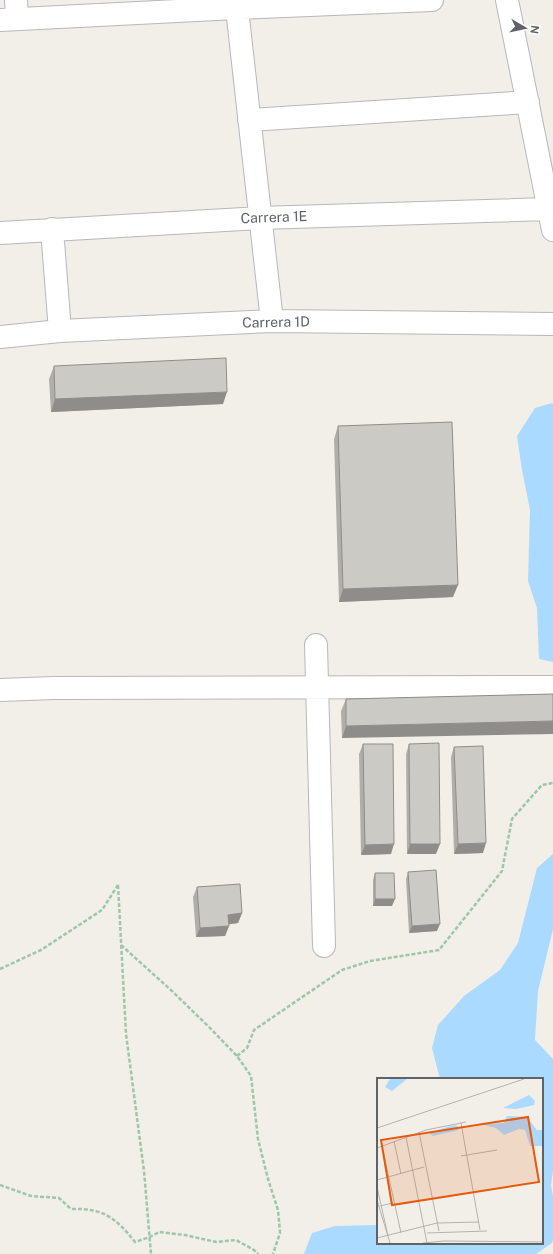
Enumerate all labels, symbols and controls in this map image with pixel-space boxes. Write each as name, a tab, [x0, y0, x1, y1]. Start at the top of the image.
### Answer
north arrow	[505, 8, 545, 48]
text: N	[528, 24, 541, 35]
street label: Carrera 1E	[240, 208, 308, 226]
street label: Carrera 1D	[242, 313, 310, 331]
inset map	[377, 1078, 543, 1244]

